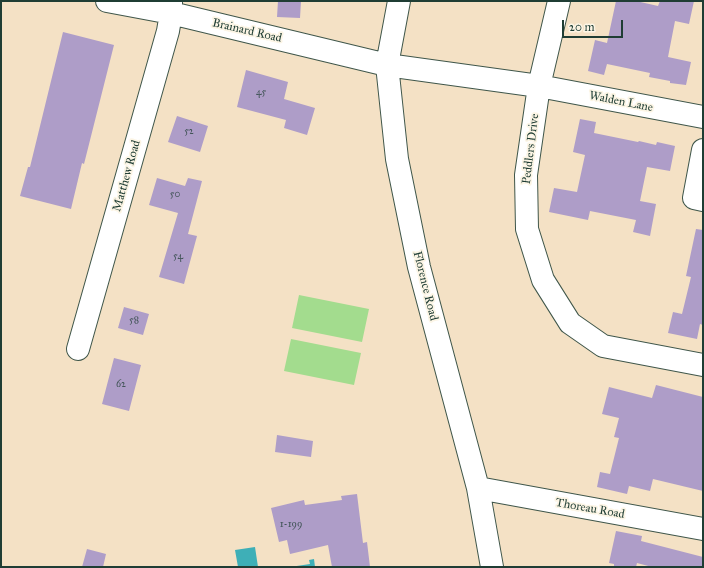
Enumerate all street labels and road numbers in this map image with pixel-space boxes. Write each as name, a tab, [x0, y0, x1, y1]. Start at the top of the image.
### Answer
street label: Brainard Road	[211, 16, 283, 46]
street label: Walden Lane	[588, 89, 654, 115]
street label: Peddlers Drive	[520, 113, 542, 185]
street label: Matthew Road	[110, 139, 144, 213]
street label: Florence Road	[409, 250, 441, 322]
street label: Thoreau Road	[554, 496, 626, 522]

